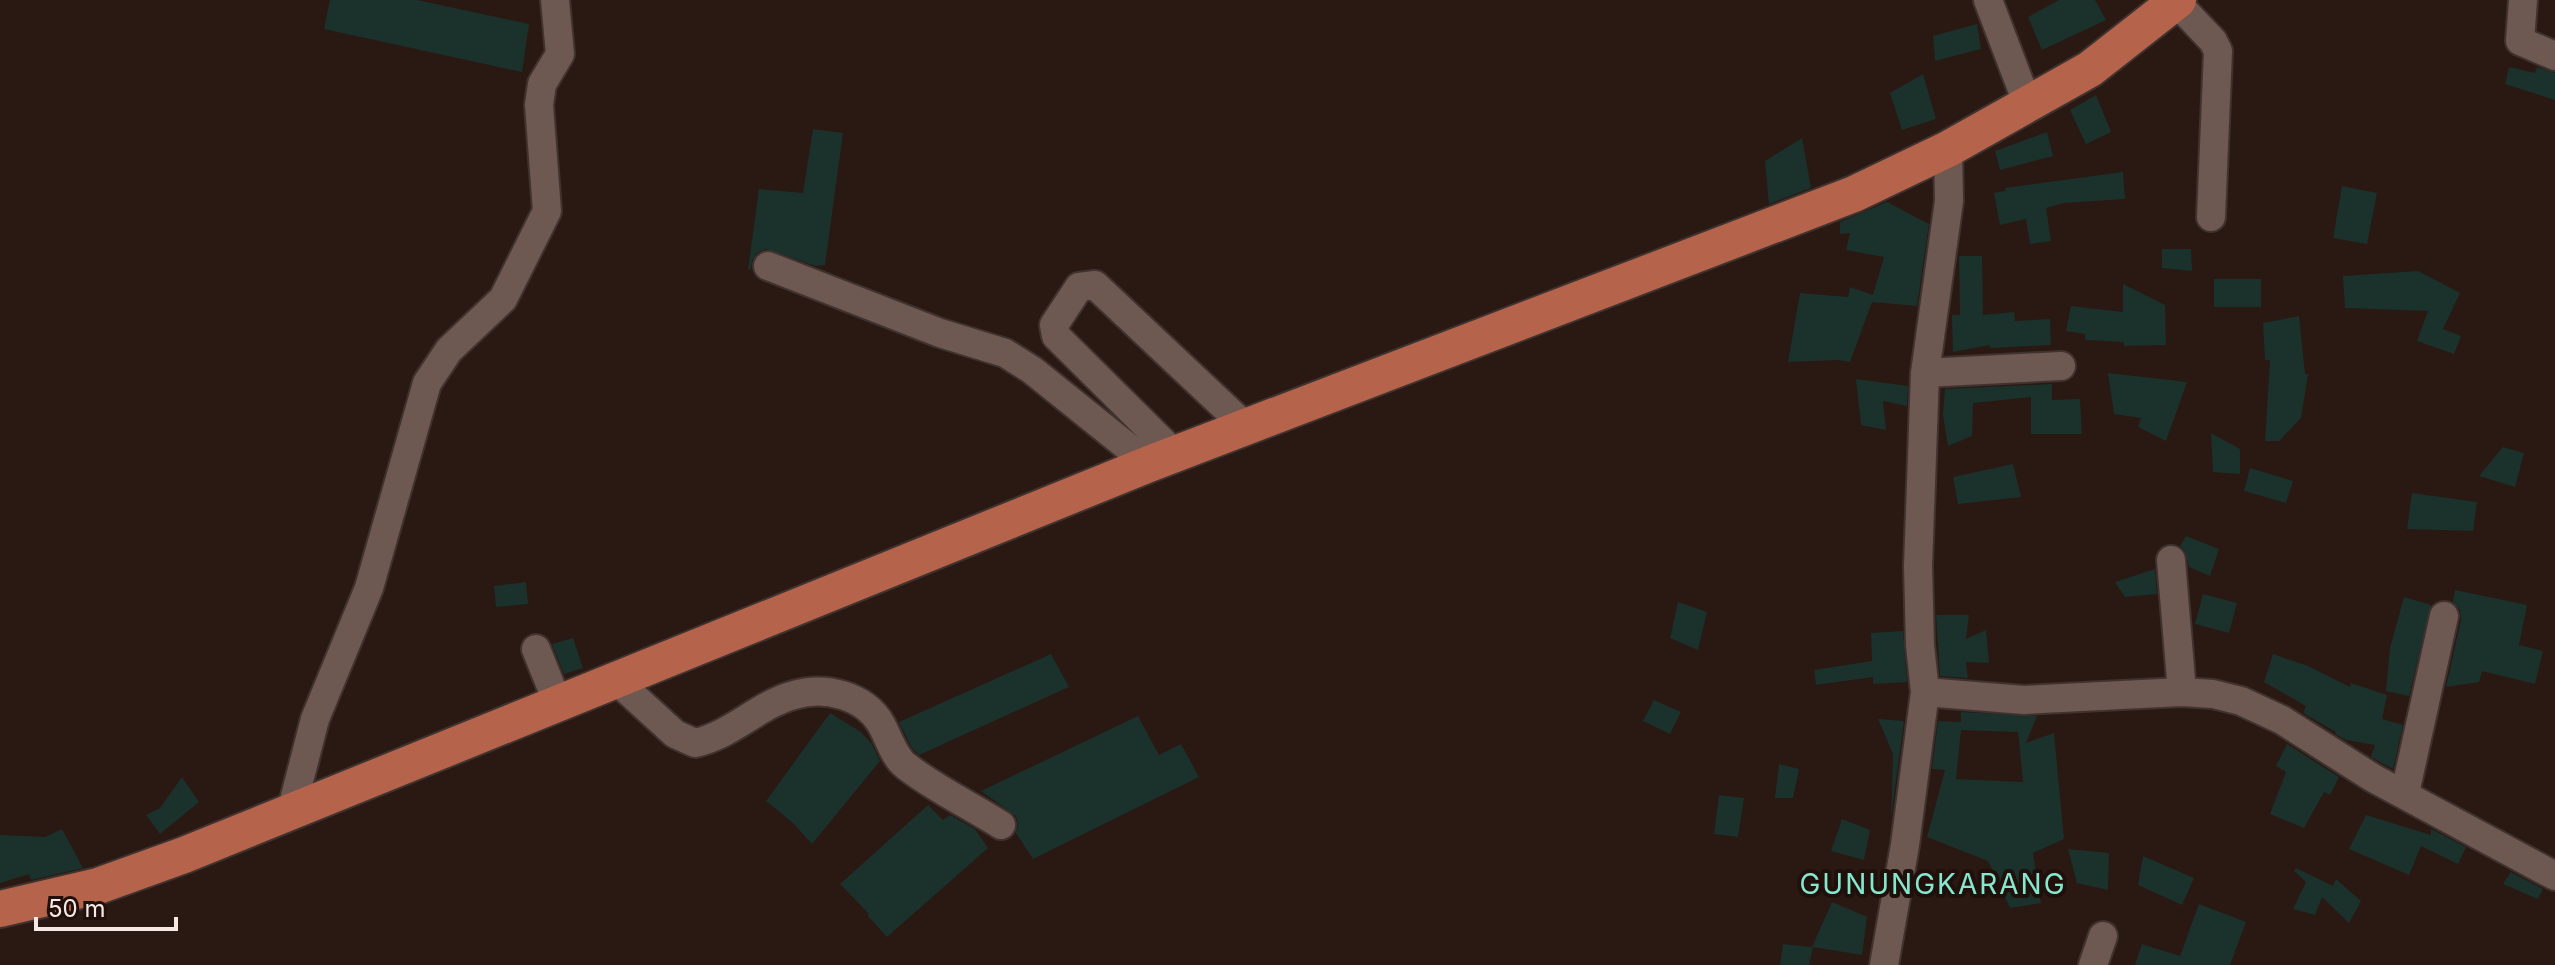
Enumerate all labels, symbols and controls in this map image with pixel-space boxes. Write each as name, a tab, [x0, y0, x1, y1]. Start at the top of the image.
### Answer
district label: GUNUNGKARANG	[1799, 867, 2067, 901]
scale bar	[36, 881, 176, 931]
text: 50 m	[48, 894, 106, 923]

